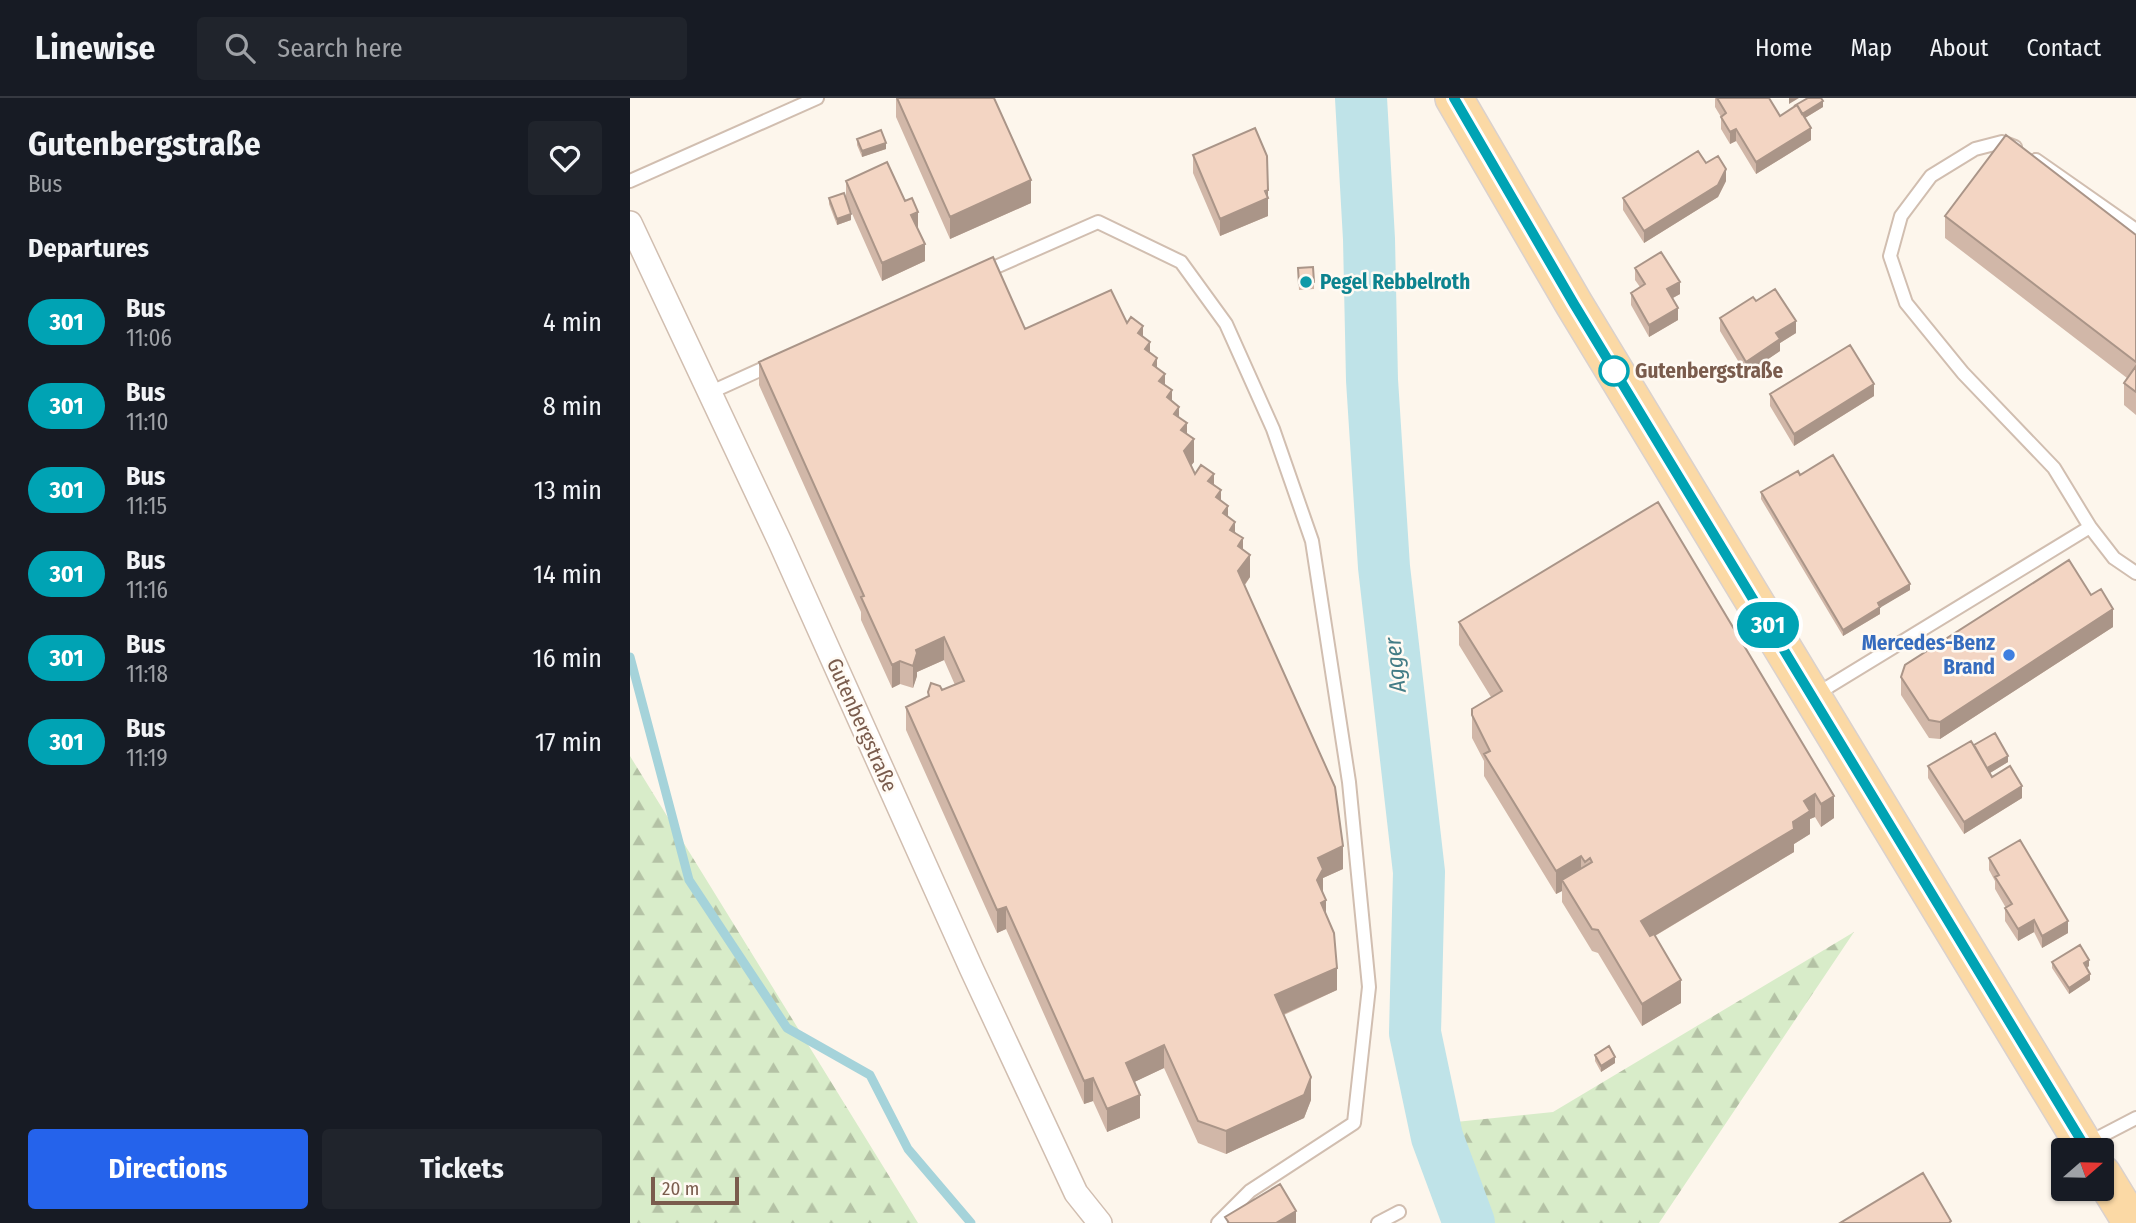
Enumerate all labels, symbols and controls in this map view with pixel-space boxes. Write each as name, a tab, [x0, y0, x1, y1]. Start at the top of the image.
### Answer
search box	[197, 17, 687, 80]
text: Linewise	[35, 28, 155, 68]
icon: search	[221, 29, 259, 67]
text: Search here	[277, 33, 403, 64]
text: Home	[1755, 34, 1812, 62]
text: Map	[1850, 34, 1892, 62]
text: About	[1930, 34, 1988, 62]
text: Contact	[2026, 34, 2101, 62]
button: heart	[528, 121, 602, 195]
text: Gutenbergstraße	[28, 124, 261, 164]
text: Bus	[28, 170, 62, 198]
text: Departures	[28, 233, 149, 264]
place label: Pegel Rebbelroth	[1320, 269, 1470, 295]
marker: Pegel Rebbelroth	[1298, 274, 1314, 290]
text: Bus	[126, 293, 165, 324]
text: 4 min	[543, 307, 602, 338]
text: 301	[49, 308, 84, 336]
text: 11:06	[126, 324, 172, 352]
marker: Gutenbergstraße	[1599, 356, 1629, 386]
place label: Gutenbergstraße	[1635, 358, 1783, 384]
text: Bus	[126, 377, 165, 408]
text: 8 min	[543, 391, 602, 422]
text: 301	[49, 392, 84, 420]
text: 11:10	[126, 408, 169, 436]
text: Bus	[126, 461, 165, 492]
text: 13 min	[534, 475, 602, 506]
text: 301	[49, 476, 84, 504]
text: 11:15	[126, 492, 167, 520]
text: Bus	[126, 545, 165, 576]
text: 14 min	[533, 559, 602, 590]
text: 301	[49, 560, 84, 588]
text: 11:16	[126, 576, 168, 604]
line badge: 301	[1728, 602, 1808, 648]
text: 301	[1751, 611, 1785, 639]
text: Bus	[126, 629, 165, 660]
place label: Mercedes-Benz Brand	[1862, 630, 1995, 680]
water label: Agger	[1378, 635, 1412, 695]
text: 16 min	[533, 643, 602, 674]
text: 301	[49, 644, 84, 672]
marker: Mercedes-Benz Brand	[2001, 647, 2017, 663]
street label: Gutenbergstraße	[821, 654, 903, 796]
text: 11:18	[126, 660, 168, 688]
text: Bus	[126, 713, 165, 744]
text: 17 min	[535, 727, 602, 758]
text: 301	[49, 728, 84, 756]
text: 11:19	[126, 744, 168, 772]
button: Directions	[28, 1129, 308, 1209]
button: Tickets	[322, 1129, 602, 1209]
north arrow	[2051, 1138, 2114, 1200]
map controls	[2051, 1138, 2114, 1201]
scale bar	[651, 1174, 738, 1206]
text: 20 m	[662, 1177, 699, 1200]

